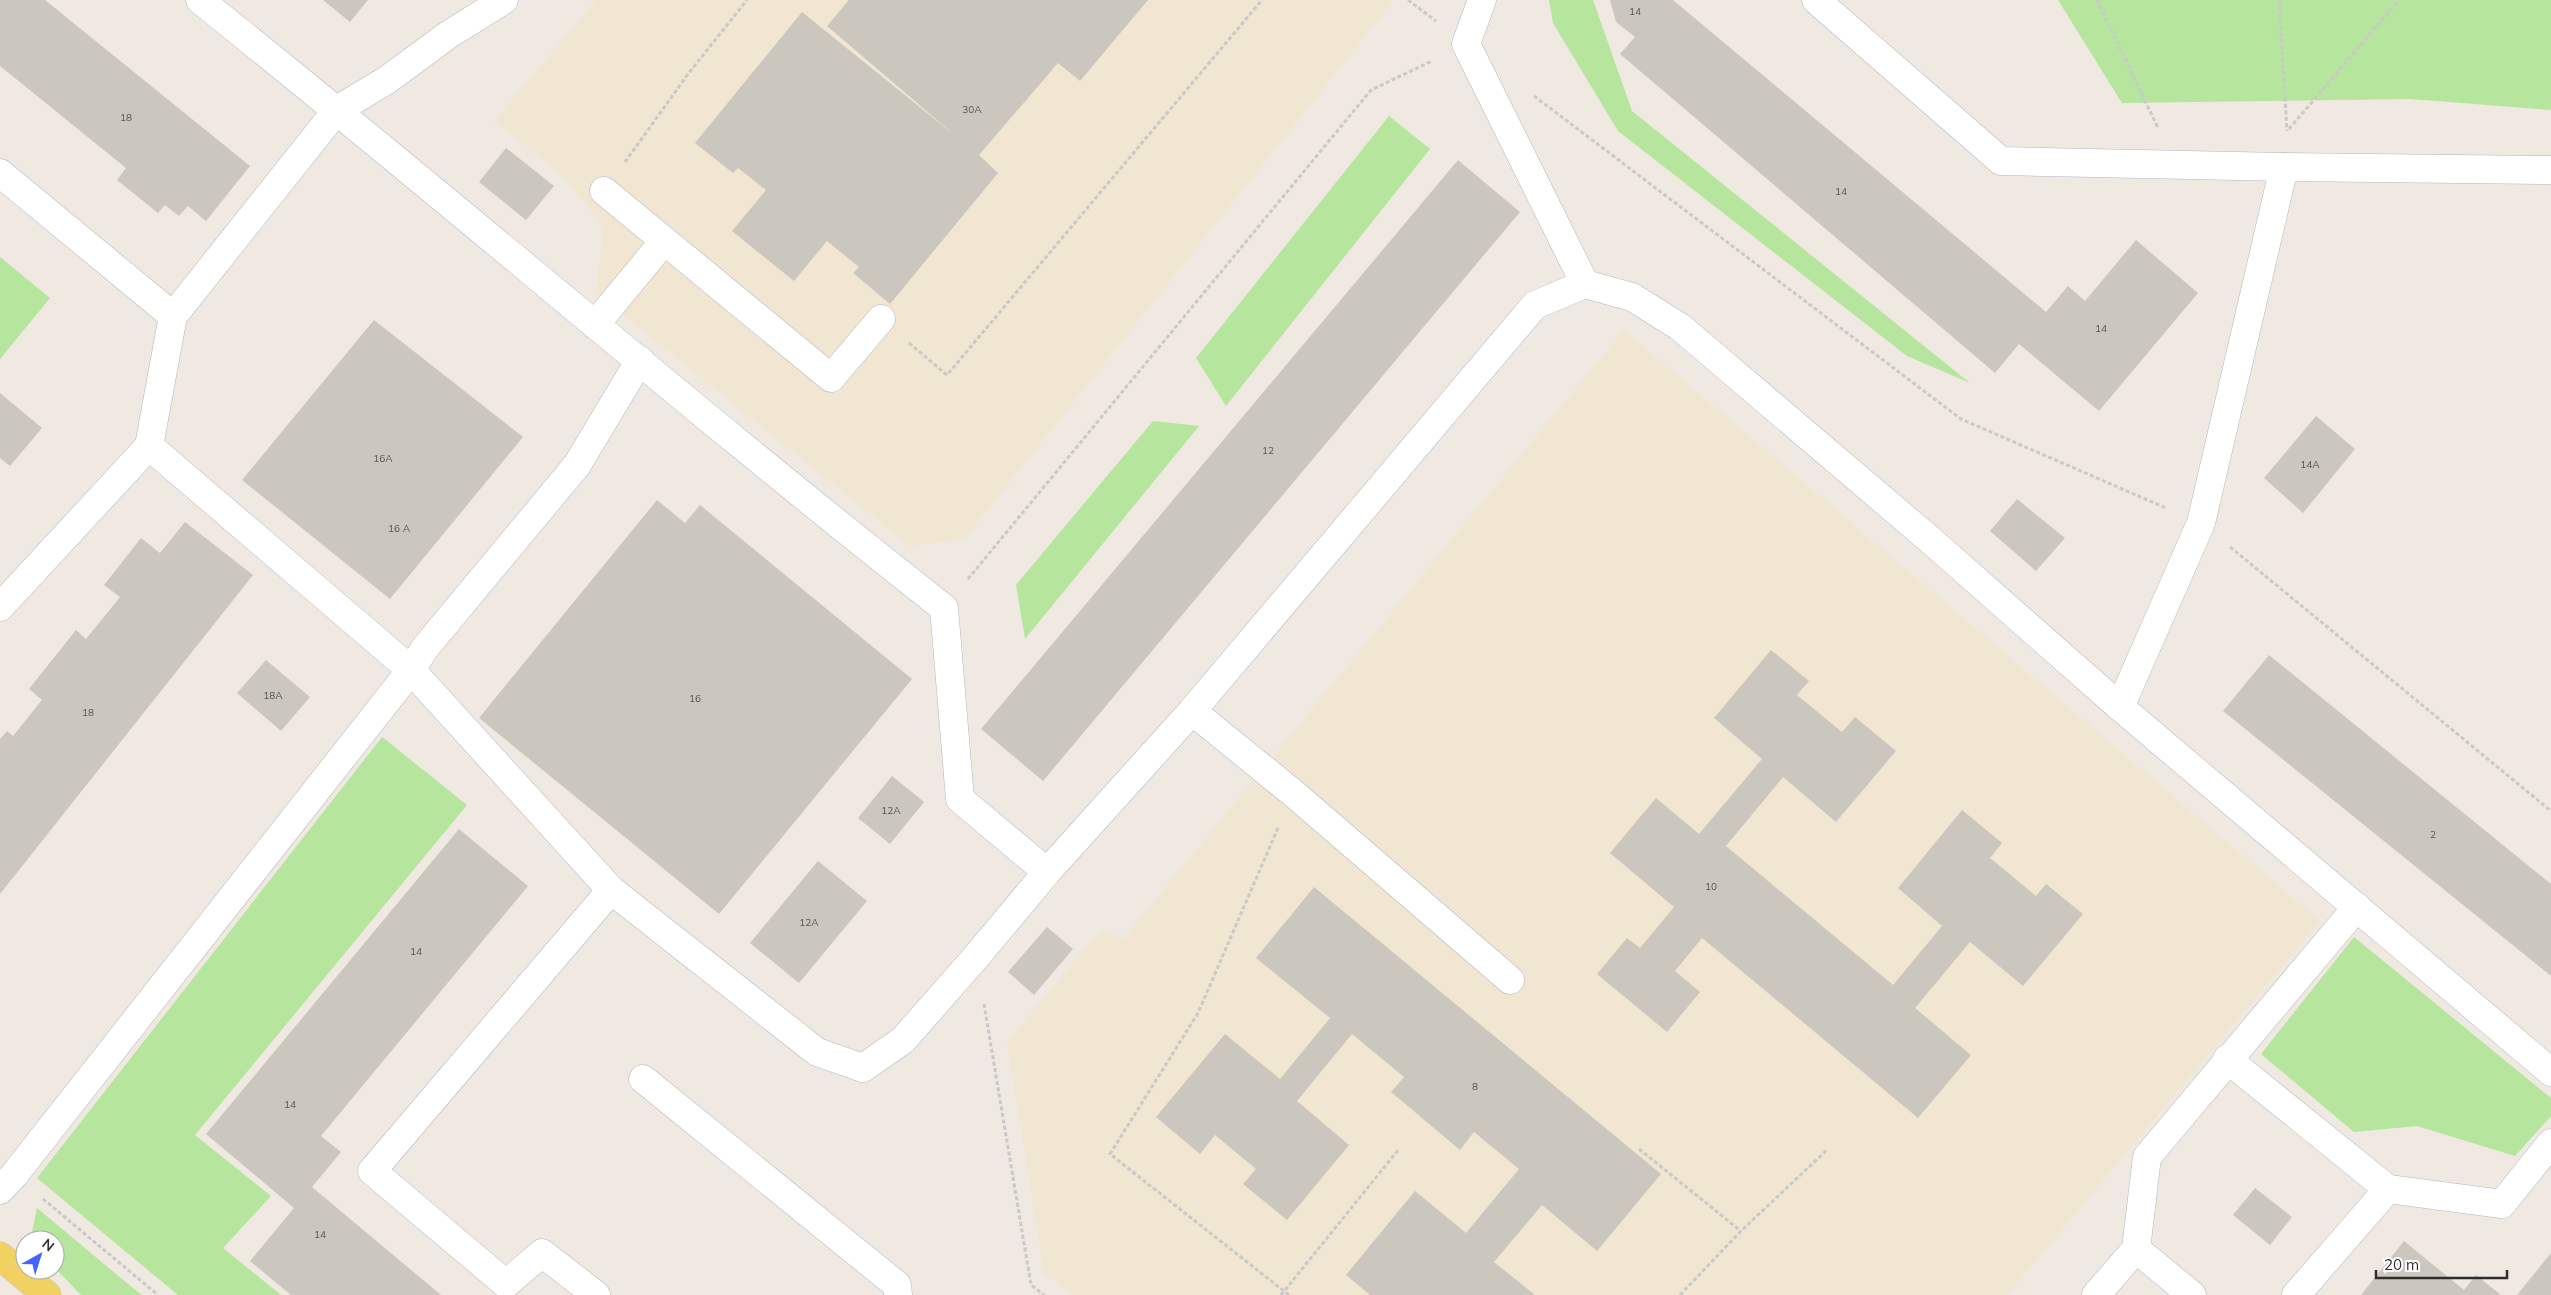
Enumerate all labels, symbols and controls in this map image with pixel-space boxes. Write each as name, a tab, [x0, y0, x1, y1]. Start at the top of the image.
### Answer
house number: 14	[1629, 5, 1641, 18]
house number: 30А	[962, 103, 982, 116]
house number: 18	[120, 111, 132, 124]
house number: 14	[1835, 185, 1847, 198]
house number: 14	[2095, 322, 2107, 335]
house number: 12	[1262, 444, 1274, 457]
house number: 16А	[373, 452, 393, 465]
house number: 14А	[2300, 458, 2320, 471]
house number: 16 А	[388, 522, 411, 535]
house number: 18А	[263, 689, 283, 702]
house number: 16	[689, 692, 701, 705]
house number: 18	[82, 706, 94, 719]
house number: 12А	[881, 804, 901, 817]
house number: 2	[2430, 828, 2436, 841]
house number: 10	[1705, 880, 1717, 893]
house number: 12А	[799, 916, 819, 929]
house number: 14	[410, 945, 422, 958]
house number: 8	[1472, 1080, 1478, 1093]
house number: 14	[284, 1098, 296, 1111]
house number: 14	[314, 1228, 326, 1241]
north arrow	[15, 1230, 65, 1280]
text: N	[38, 1235, 58, 1255]
scale bar	[2376, 1248, 2507, 1280]
text: 20 m	[2384, 1255, 2419, 1274]

